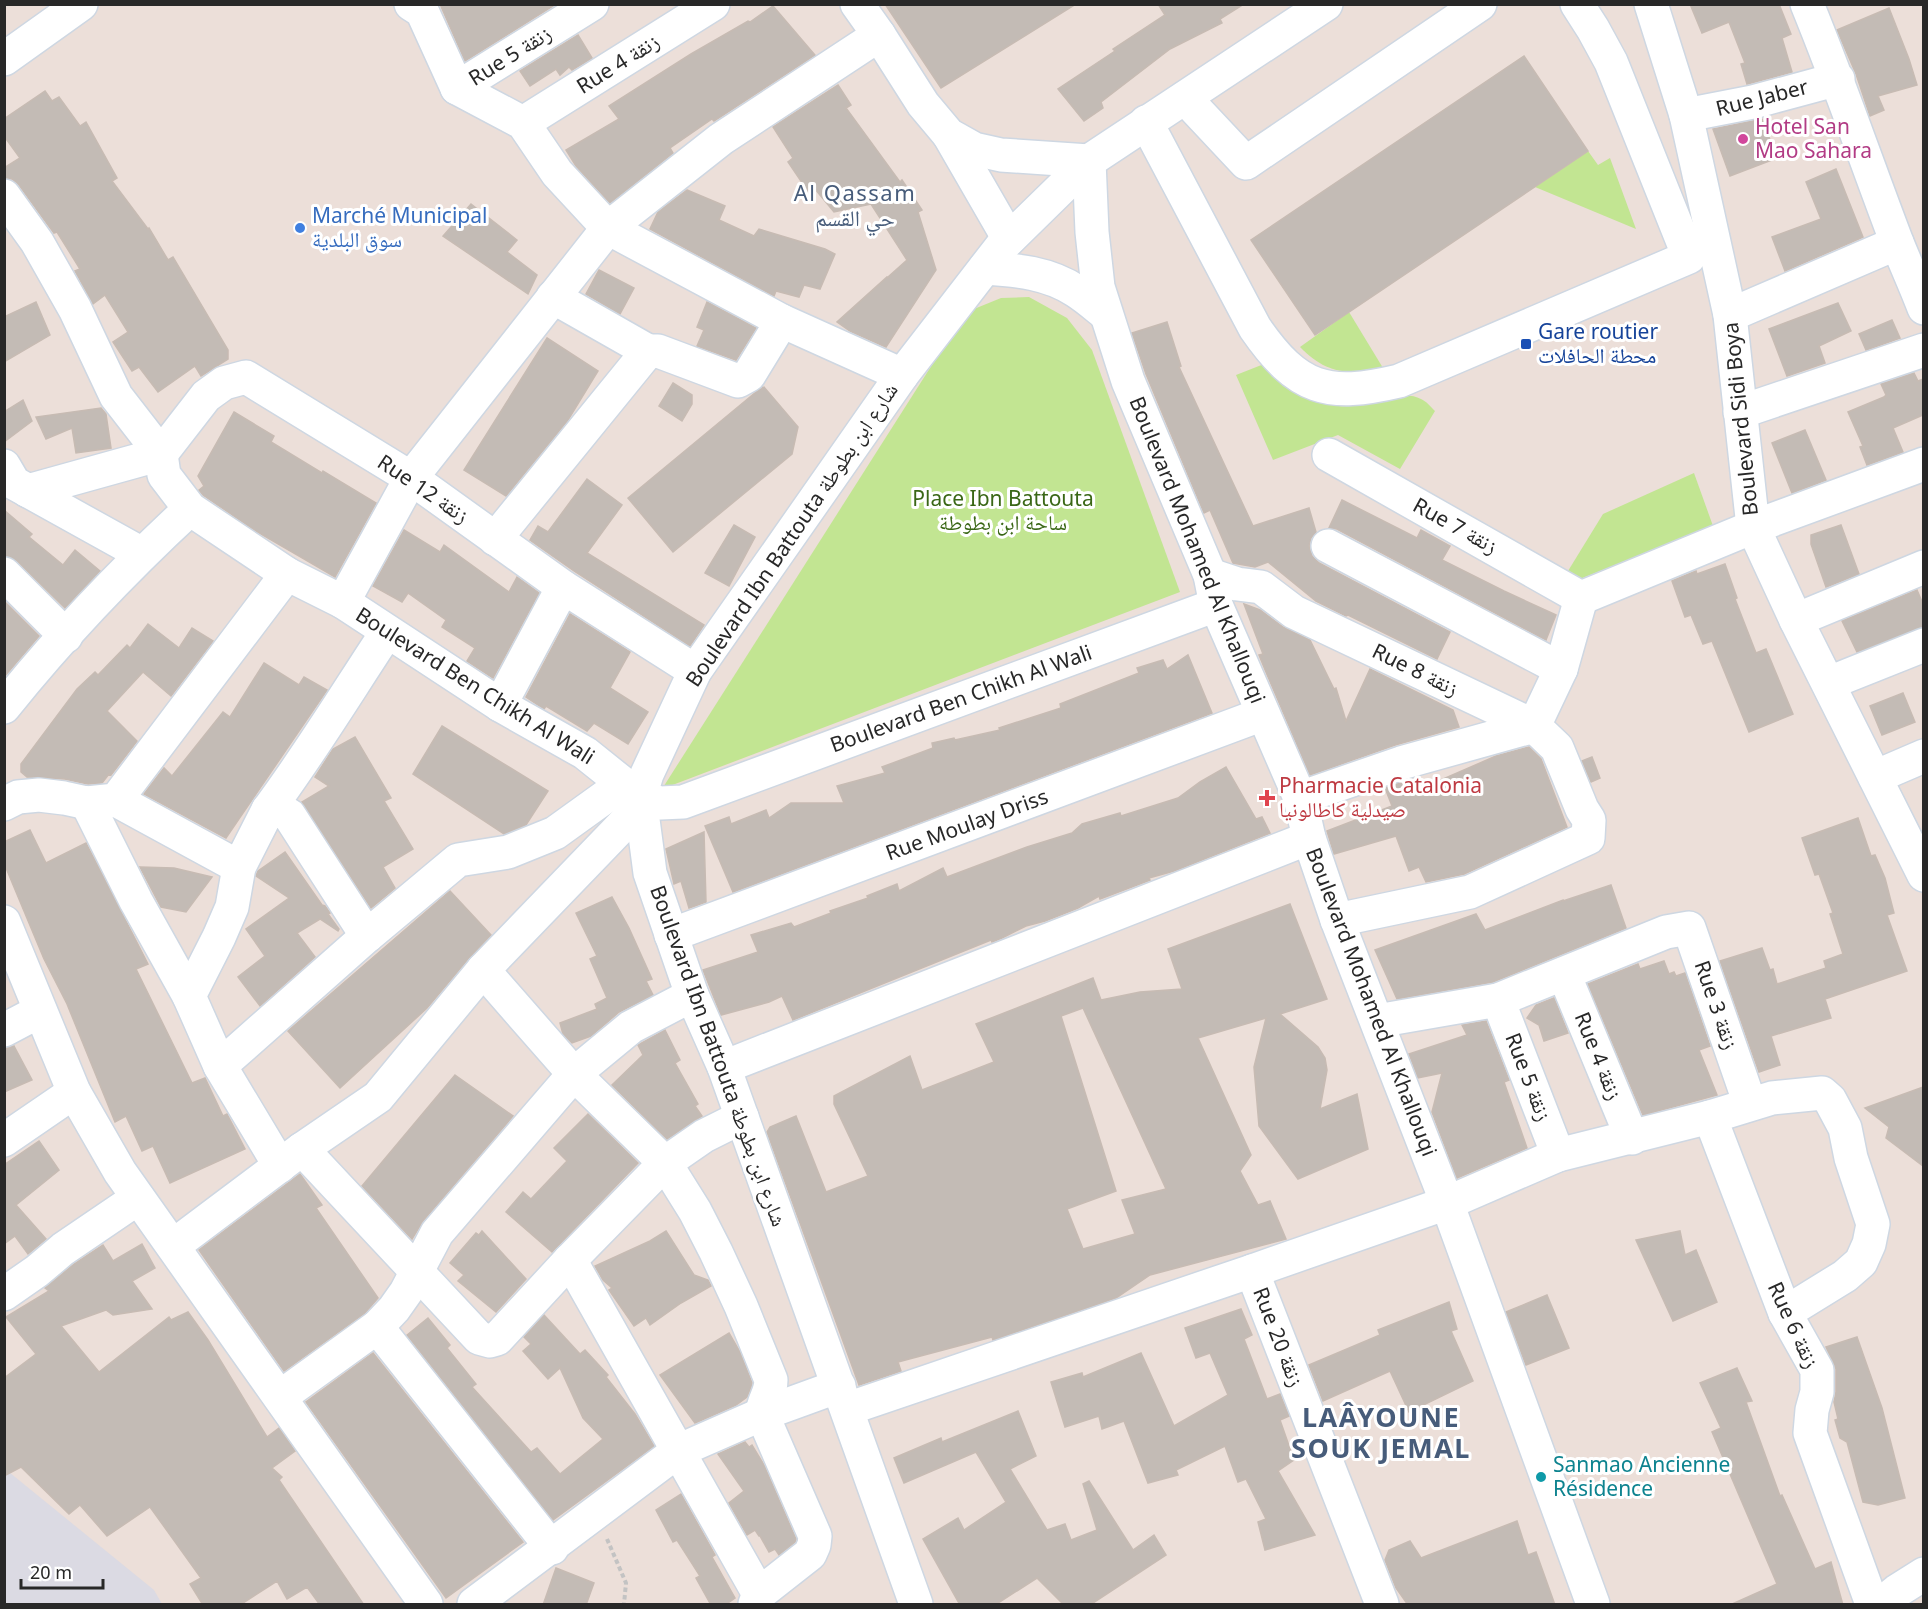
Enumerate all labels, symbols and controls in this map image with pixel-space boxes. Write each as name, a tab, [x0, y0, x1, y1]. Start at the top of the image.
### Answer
street label: Rue 5 زنقة	[463, 19, 556, 91]
street label: Rue 4 زنقة	[571, 27, 664, 99]
street label: Rue Jaber	[1713, 72, 1811, 122]
place label: Hotel San Mao Sahara	[1755, 112, 1872, 164]
marker: Hotel San Mao Sahara	[1736, 132, 1750, 146]
district label: Al Qassam حي القسم	[794, 177, 916, 236]
place label: Marché Municipal سوق البلدية	[312, 201, 487, 253]
marker: Marché Municipal سوق البلدية	[293, 221, 307, 235]
place label: Gare routier محطة الحافلات	[1538, 317, 1658, 369]
street label: Boulevard Sidi Boya	[1716, 321, 1764, 517]
marker: Gare routier محطة الحافلات	[1519, 337, 1533, 351]
street label: Boulevard Ibn Battouta شارع ابن بطوطة	[679, 377, 904, 692]
street label: Boulevard Mohamed Al Khallouqi	[1123, 392, 1272, 707]
street label: Rue 12 زنقة	[372, 447, 475, 529]
park label: Place Ibn Battouta ساحة ابن بطوطة	[912, 484, 1094, 536]
street label: Rue 7 زنقة	[1408, 490, 1503, 560]
street label: Boulevard Ben Chikh Al Wali	[351, 600, 600, 770]
street label: Rue 8 زنقة	[1368, 636, 1463, 702]
street label: Boulevard Ben Chikh Al Wali	[826, 638, 1095, 759]
place label: Pharmacie Catalonia صيدلية كاطالونيا	[1279, 771, 1482, 823]
street label: Rue Moulay Driss	[882, 782, 1052, 866]
marker: Pharmacie Catalonia صيدلية كاطالونيا	[1260, 791, 1274, 805]
street label: Boulevard Mohamed Al Khallouqi	[1300, 843, 1444, 1160]
street label: Boulevard Ibn Battouta شارع ابن بطوطة	[644, 881, 794, 1230]
street label: Rue 3 زنقة	[1689, 956, 1745, 1053]
street label: Rue 4 زنقة	[1569, 1008, 1629, 1104]
street label: Rue 5 زنقة	[1499, 1029, 1559, 1125]
street label: Rue 6 زنقة	[1762, 1277, 1826, 1372]
street label: Rue 20 زنقة	[1247, 1283, 1311, 1390]
district label: LAÂYOUNE SOUK JEMAL	[1291, 1398, 1471, 1466]
place label: Sanmao Ancienne Résidence	[1553, 1450, 1730, 1502]
marker: Sanmao Ancienne Résidence	[1534, 1470, 1548, 1484]
scale bar	[21, 1552, 104, 1590]
text: 20 m	[30, 1560, 72, 1584]

